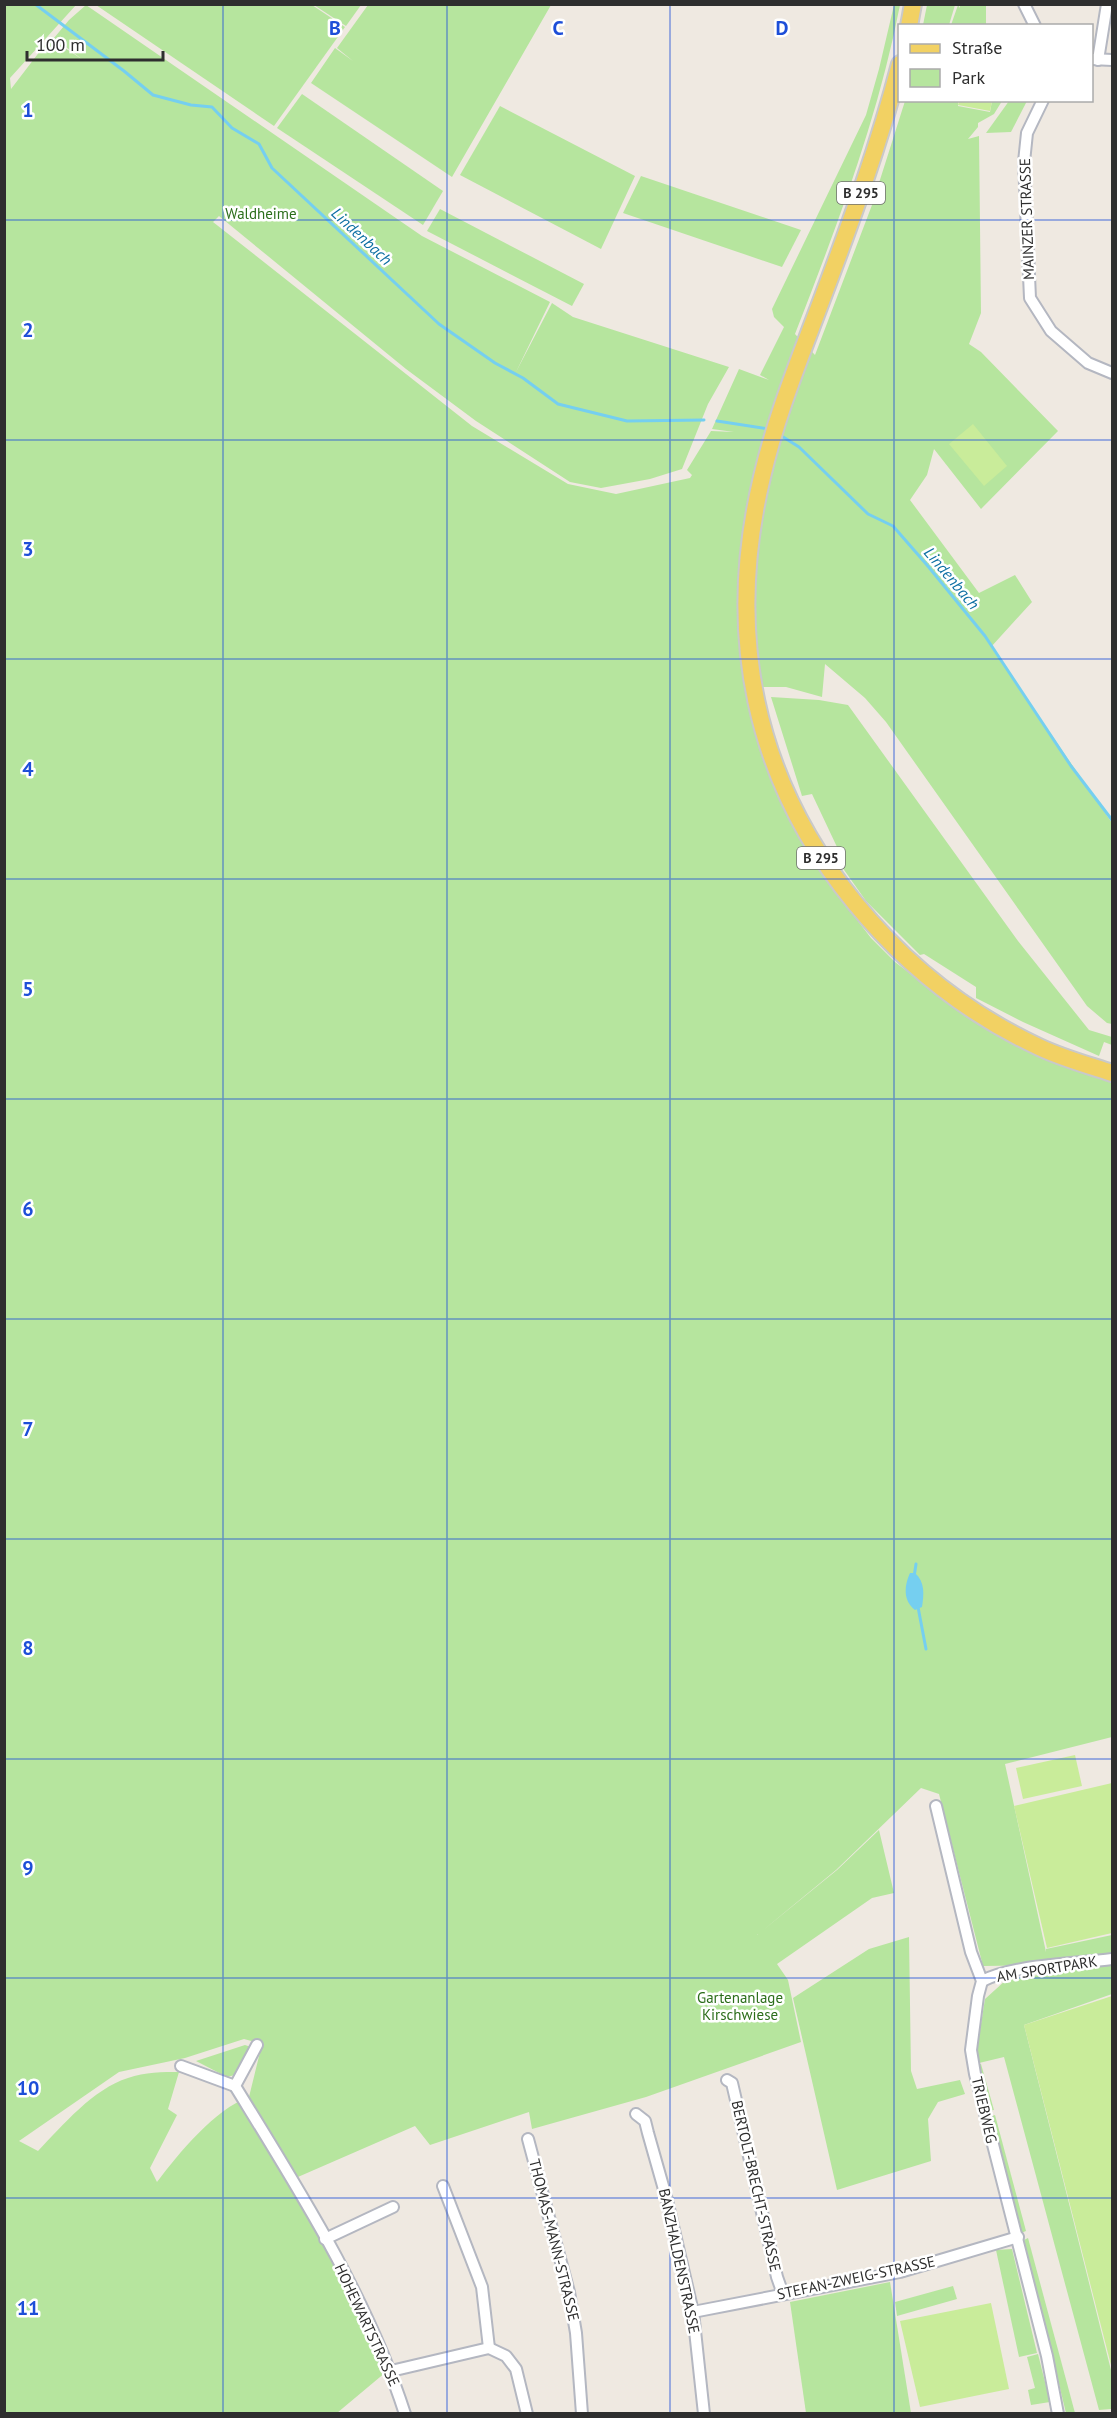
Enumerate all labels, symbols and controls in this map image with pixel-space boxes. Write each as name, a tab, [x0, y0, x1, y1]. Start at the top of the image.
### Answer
text: B	[329, 15, 341, 41]
text: C	[552, 15, 564, 41]
text: D	[776, 15, 789, 41]
scale bar	[27, 24, 164, 62]
legend	[898, 24, 1093, 102]
text: 100 m	[36, 33, 85, 56]
text: Straße	[952, 36, 1003, 59]
text: Park	[952, 66, 985, 89]
text: 1	[22, 97, 34, 123]
street label: MAINZER STRASSE	[1015, 158, 1038, 280]
road number: B 295	[837, 182, 885, 204]
water label: Lindenbach	[328, 203, 396, 269]
park label: Waldheime	[225, 204, 297, 223]
text: 2	[22, 317, 34, 343]
text: 3	[22, 536, 34, 562]
water label: Lindenbach	[920, 543, 984, 613]
text: 4	[22, 756, 34, 782]
road number: B 295	[797, 847, 845, 869]
text: 5	[22, 976, 34, 1002]
text: 6	[22, 1196, 34, 1222]
text: 7	[22, 1416, 34, 1442]
text: 8	[22, 1635, 34, 1661]
text: 9	[22, 1855, 34, 1881]
street label: AM SPORTPARK	[995, 1951, 1099, 1986]
park label: Gartenanlage Kirschwiese	[697, 1988, 783, 2024]
text: 10	[17, 2075, 39, 2101]
street label: TRIEBWEG	[968, 2075, 1001, 2145]
street label: BERTOLT-BRECHT-STRASSE	[727, 2098, 785, 2274]
street label: THOMAS-MANN-STRASSE	[525, 2157, 584, 2323]
street label: BANZHALDENSTRASSE	[655, 2187, 704, 2335]
street label: STEFAN-ZWEIG-STRASSE	[775, 2251, 937, 2304]
street label: HOHEWARTSTRASSE	[331, 2260, 404, 2389]
text: 11	[17, 2295, 39, 2321]

